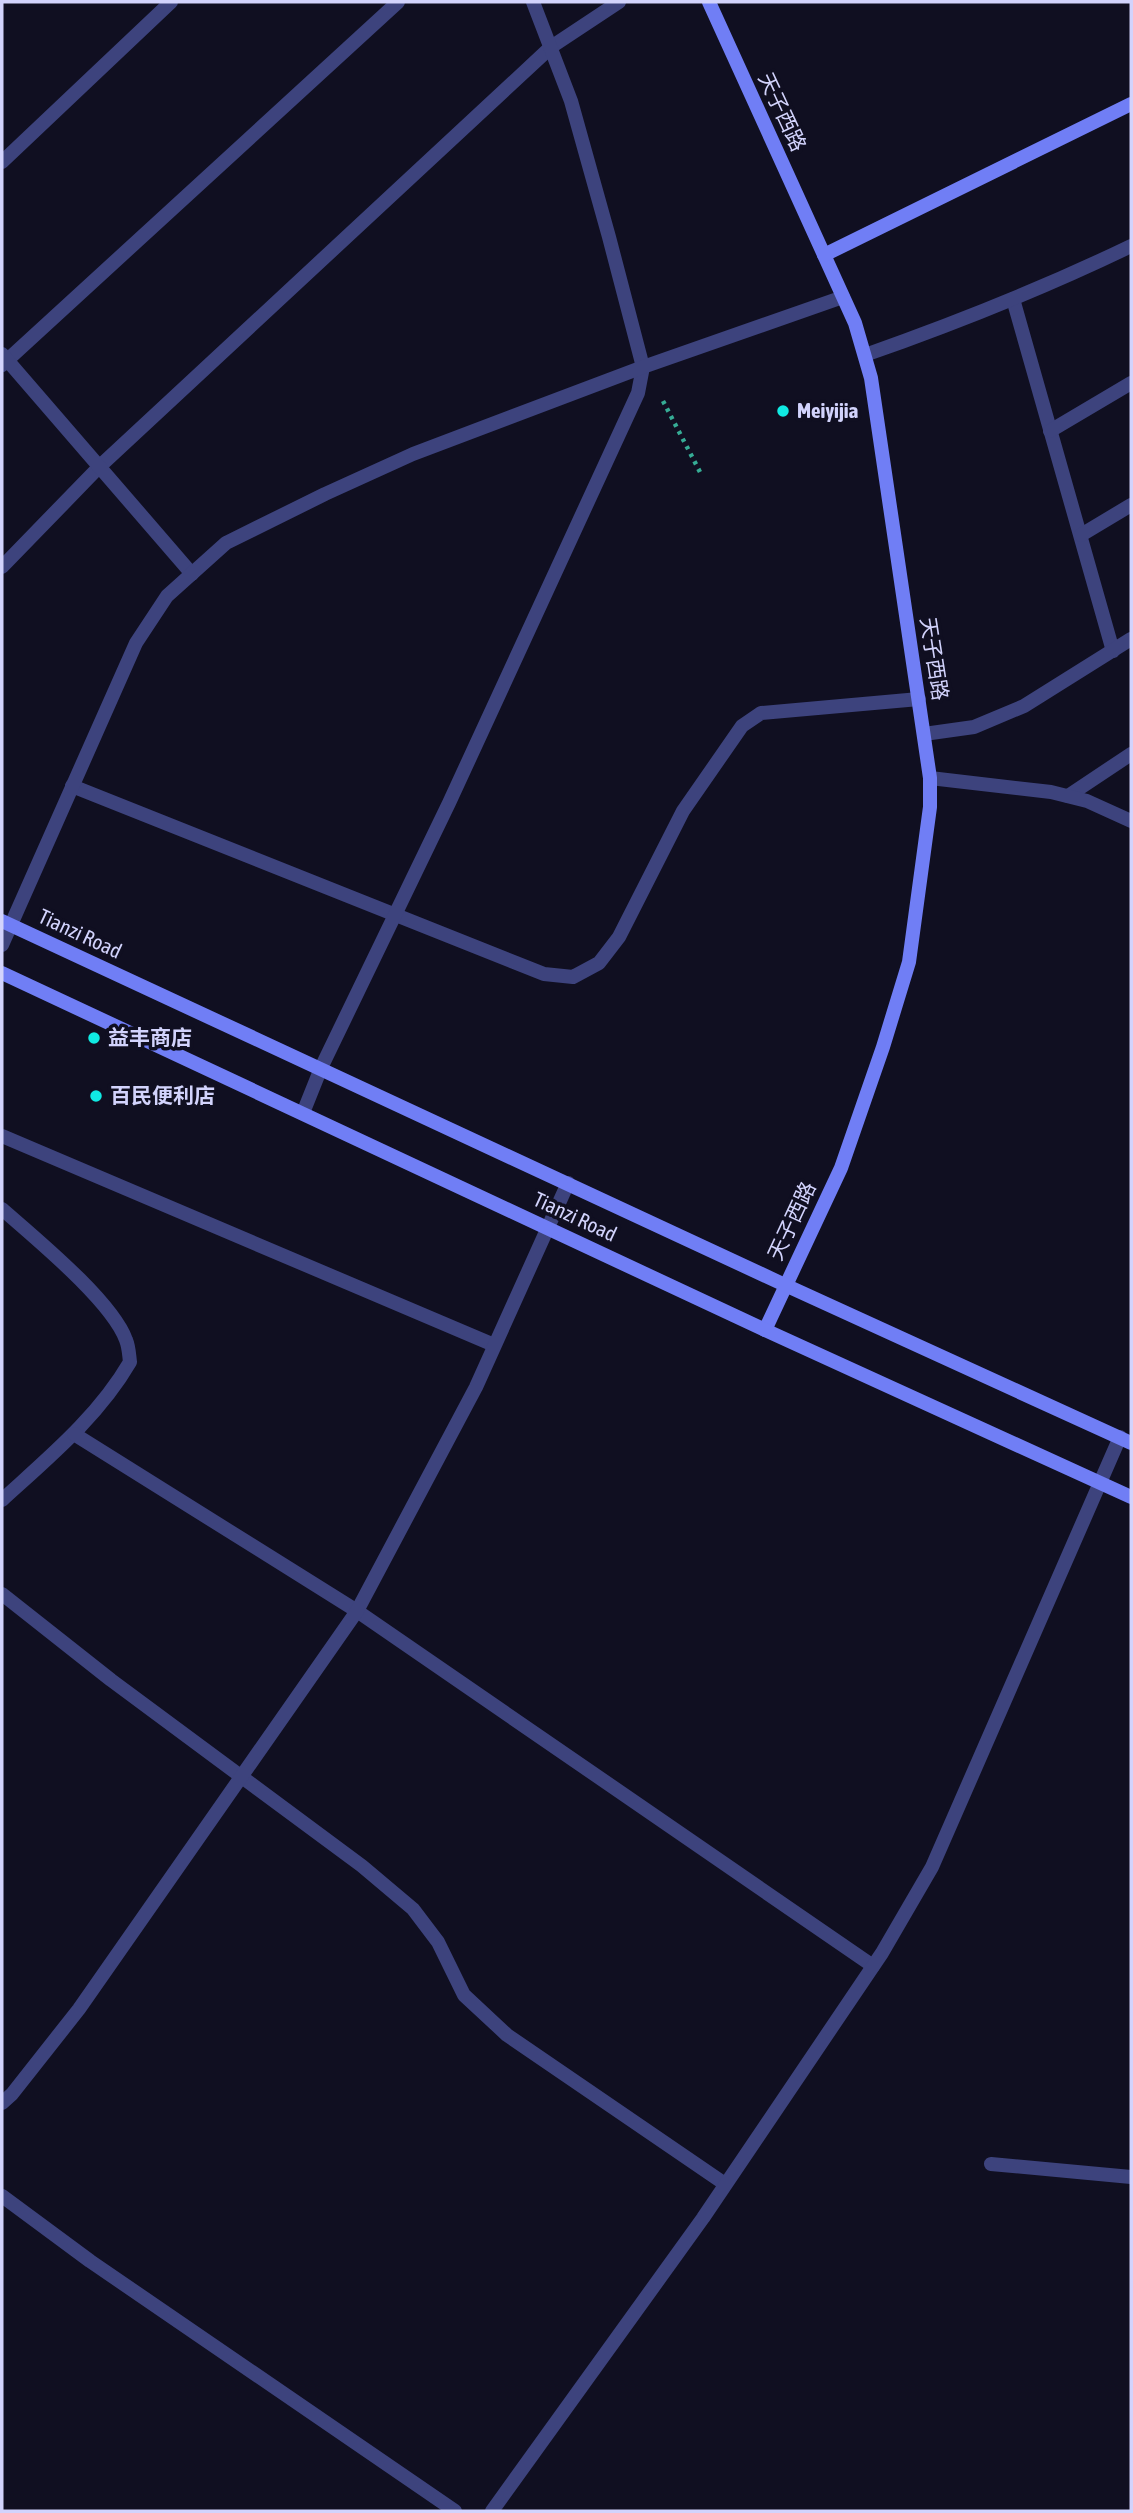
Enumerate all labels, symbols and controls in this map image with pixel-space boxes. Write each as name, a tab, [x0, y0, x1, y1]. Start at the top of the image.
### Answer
street label: 天子西路	[754, 68, 812, 155]
place label: Meiyijia	[797, 398, 859, 422]
marker: Meiyijia	[775, 403, 791, 419]
street label: 天子西路	[917, 615, 953, 702]
street label: Tianzi Road	[35, 903, 126, 963]
place label: 益丰商店	[108, 1025, 192, 1049]
marker: 益丰商店	[86, 1030, 102, 1046]
place label: 百民便利店	[110, 1083, 215, 1107]
marker: 百民便利店	[88, 1088, 104, 1104]
street label: 天子西路	[762, 1177, 820, 1264]
street label: Tianzi Road	[530, 1186, 621, 1246]

